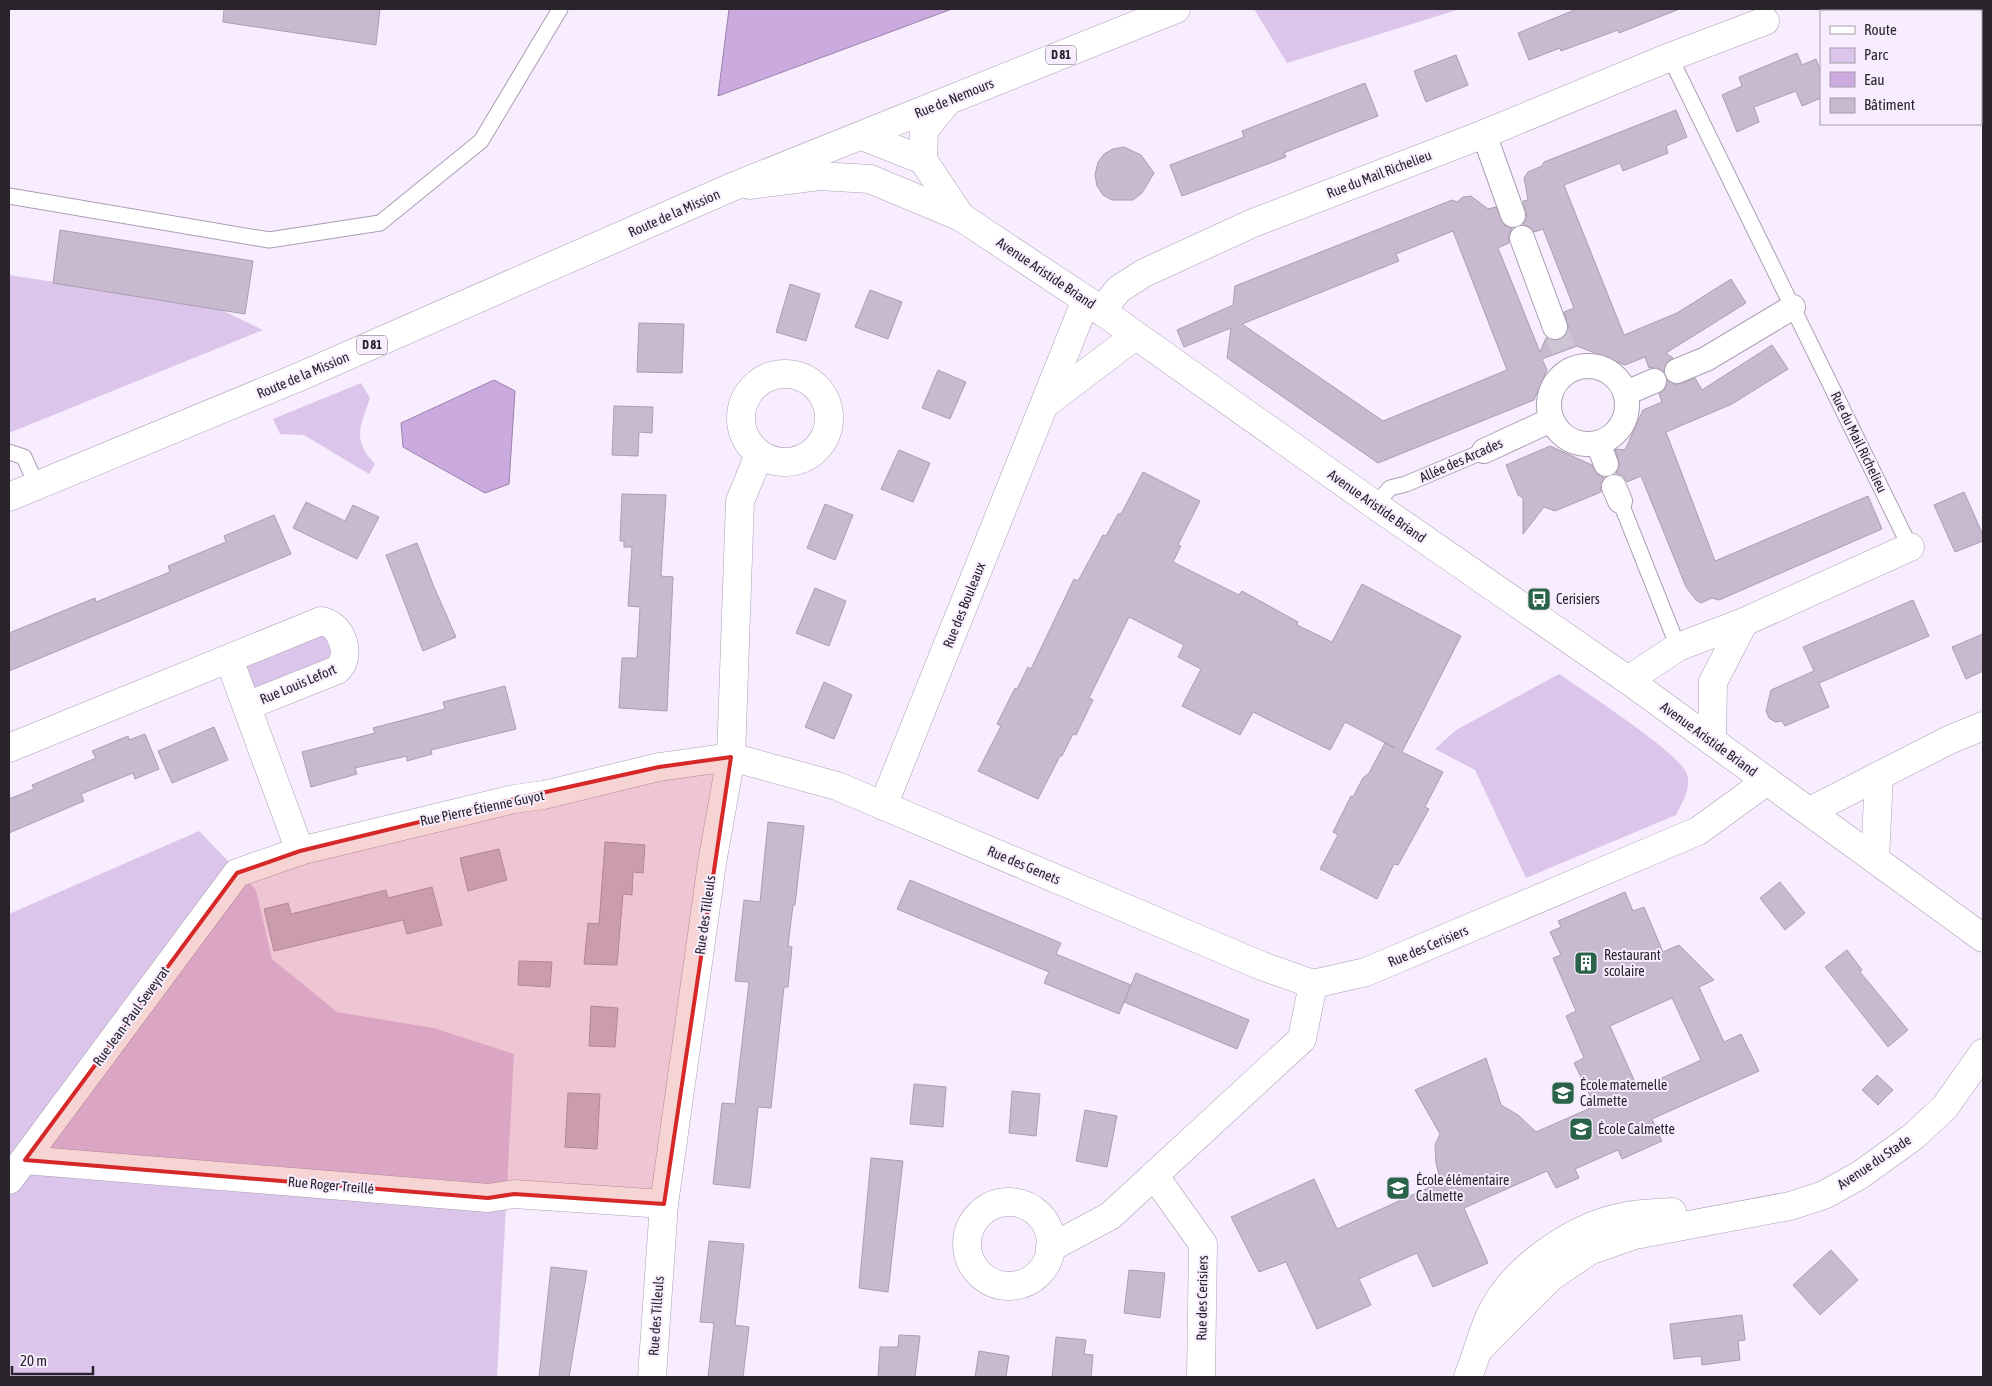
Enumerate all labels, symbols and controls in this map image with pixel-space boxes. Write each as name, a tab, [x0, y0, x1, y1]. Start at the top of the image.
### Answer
legend	[1820, 10, 1982, 125]
text: Route	[1864, 21, 1897, 38]
road number: D 81	[1046, 46, 1076, 64]
text: Parc	[1864, 46, 1888, 63]
text: Eau	[1864, 71, 1885, 88]
street label: Rue de Nemours	[912, 75, 996, 121]
text: Bâtiment	[1864, 96, 1915, 113]
street label: Rue du Mail Richelieu	[1324, 147, 1434, 201]
street label: Route de la Mission	[626, 186, 722, 240]
street label: Avenue Aristide Briand	[993, 234, 1099, 312]
road number: D 81	[357, 336, 387, 354]
street label: Route de la Mission	[254, 348, 352, 402]
street label: Rue du Mail Richelieu	[1828, 389, 1890, 495]
street label: Allée des Arcades	[1417, 435, 1505, 485]
street label: Avenue Aristide Briand	[1325, 466, 1429, 546]
street label: Rue des Bouleaux	[940, 560, 989, 650]
bus stop icon: Cerisiers	[1526, 586, 1552, 612]
place label: Cerisiers	[1556, 591, 1600, 607]
street label: Rue Louis Lefort	[258, 661, 338, 707]
street label: Avenue Aristide Briand	[1657, 698, 1761, 780]
street label: Rue Pierre Étienne Guyot	[418, 787, 546, 829]
street label: Rue des Genets	[985, 842, 1063, 888]
street label: Rue des Tilleuls	[692, 874, 718, 956]
street label: Rue des Cerisiers	[1386, 922, 1471, 970]
place label: Restaurant scolaire	[1604, 947, 1661, 979]
building icon: Restaurant scolaire	[1573, 950, 1599, 976]
street label: Rue Jean-Paul Seveyrat	[89, 963, 173, 1069]
place label: École maternelle Calmette	[1580, 1077, 1667, 1109]
school or university icon: École maternelle Calmette	[1550, 1080, 1576, 1106]
school or university icon: École Calmette	[1568, 1116, 1594, 1142]
place label: École Calmette	[1598, 1121, 1675, 1137]
street label: Avenue du Stade	[1834, 1131, 1914, 1193]
place label: École élémentaire Calmette	[1416, 1172, 1509, 1204]
street label: Rue Roger Treillé	[287, 1173, 375, 1197]
school or university icon: École élémentaire Calmette	[1385, 1175, 1411, 1201]
street label: Rue des Cerisiers	[1193, 1255, 1211, 1341]
street label: Rue des Tilleuls	[645, 1275, 667, 1356]
scale bar	[12, 1344, 94, 1376]
text: 20 m	[20, 1352, 47, 1369]

